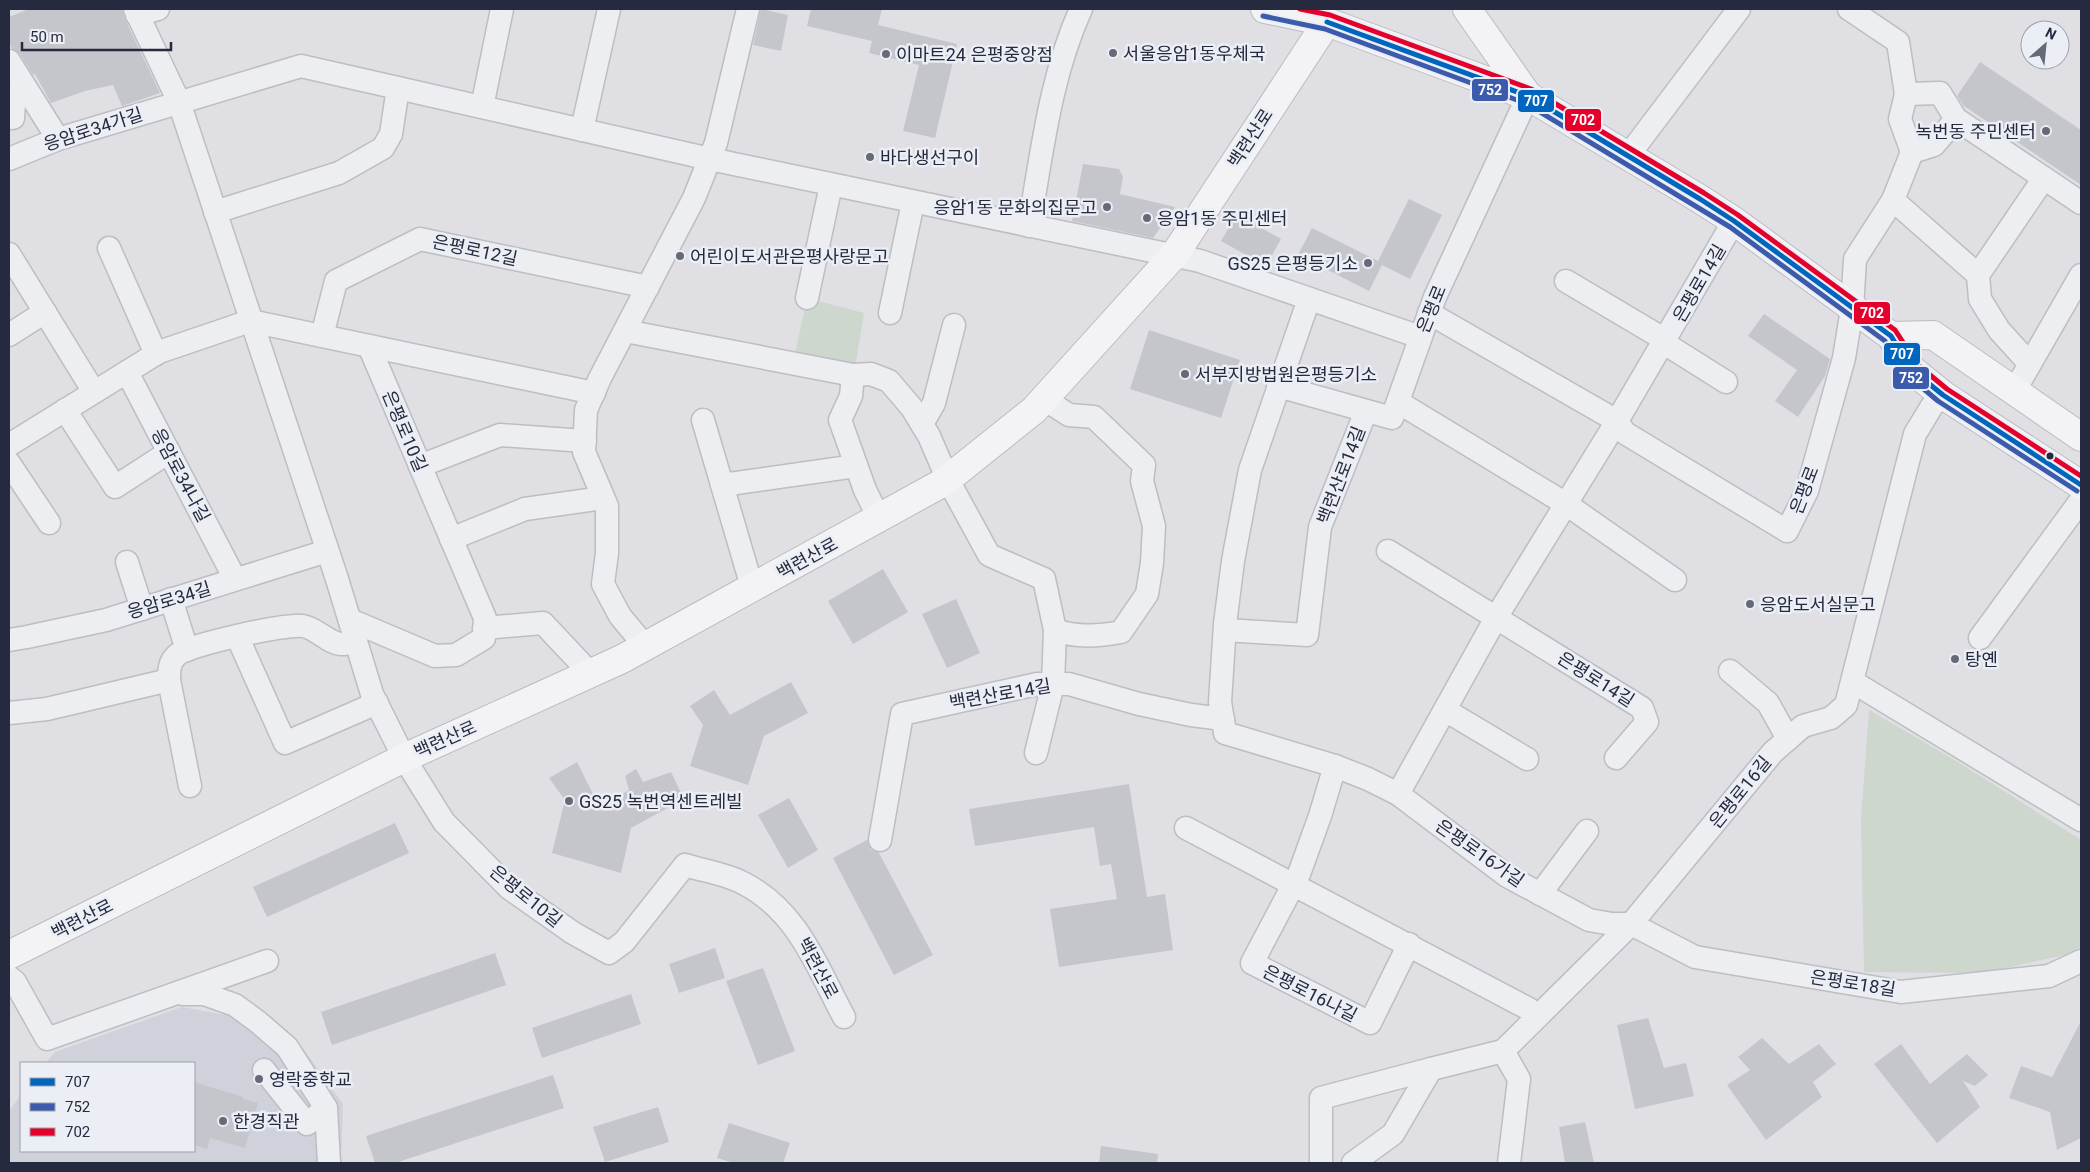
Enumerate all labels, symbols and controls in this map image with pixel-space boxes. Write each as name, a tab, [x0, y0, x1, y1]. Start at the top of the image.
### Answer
scale bar	[22, 20, 171, 52]
north arrow	[2020, 20, 2070, 70]
text: N	[2043, 24, 2059, 43]
text: 50 m	[30, 28, 64, 46]
place label: 서울응암1동우체국	[1123, 43, 1266, 64]
place label: 이마트24 은평중앙점	[896, 44, 1053, 65]
marker: 서울응암1동우체국	[1107, 47, 1119, 59]
marker: 이마트24 은평중앙점	[880, 48, 892, 60]
line badge: 752	[1471, 78, 1509, 102]
text: 752	[1478, 82, 1502, 98]
line badge: 707	[1517, 89, 1555, 113]
text: 707	[1524, 93, 1548, 109]
street label: 응암로34가길	[41, 103, 145, 155]
street label: 백련산로	[1223, 105, 1277, 171]
line badge: 702	[1564, 108, 1602, 132]
text: 702	[1571, 112, 1595, 128]
place label: 녹번동 주민센터	[1916, 121, 2036, 142]
marker: 녹번동 주민센터	[2040, 125, 2052, 137]
place label: 바다생선구이	[880, 147, 979, 168]
marker: 바다생선구이	[864, 151, 876, 163]
place label: 응암1동 문화의집문고	[933, 197, 1097, 218]
marker: 응암1동 문화의집문고	[1101, 201, 1113, 213]
place label: 응암1동 주민센터	[1157, 208, 1288, 229]
marker: 응암1동 주민센터	[1141, 212, 1153, 224]
street label: 은평로12길	[431, 231, 519, 269]
street label: 은평로14길	[1668, 240, 1730, 326]
place label: 어린이도서관은평사랑문고	[690, 246, 889, 267]
marker: 어린이도서관은평사랑문고	[674, 250, 686, 262]
place label: GS25 은평등기소	[1228, 253, 1358, 274]
marker: GS25 은평등기소	[1362, 257, 1374, 269]
street label: 은평로	[1412, 282, 1450, 336]
line badge: 702	[1853, 301, 1891, 325]
text: 702	[1860, 305, 1884, 321]
line badge: 707	[1883, 342, 1921, 366]
text: 707	[1890, 346, 1914, 362]
place label: 서부지방법원은평등기소	[1195, 364, 1377, 385]
line badge: 752	[1892, 366, 1930, 390]
marker: 서부지방법원은평등기소	[1179, 368, 1191, 380]
text: 752	[1899, 370, 1923, 386]
street label: 은평로10길	[378, 387, 432, 475]
street label: 백련산로14길	[1313, 423, 1369, 527]
street label: 응암로34나길	[148, 425, 214, 525]
unlabelled marker	[2045, 451, 2055, 461]
street label: 은평로	[1785, 463, 1823, 517]
street label: 백련산로	[773, 533, 841, 583]
street label: 응암로34길	[125, 577, 213, 623]
place label: 응암도서실문고	[1760, 594, 1876, 615]
marker: 응암도서실문고	[1744, 598, 1756, 610]
street label: 은평로14길	[1554, 647, 1638, 711]
place label: 탕옌	[1965, 649, 1998, 670]
marker: 탕옌	[1949, 653, 1961, 665]
street label: 백련산로14길	[947, 675, 1053, 713]
street label: 백련산로	[410, 716, 480, 762]
street label: 은평로16길	[1705, 752, 1775, 832]
place label: GS25 녹번역센트레빌	[579, 791, 743, 812]
marker: GS25 녹번역센트레빌	[563, 795, 575, 807]
street label: 은평로16가길	[1432, 815, 1528, 891]
street label: 은평로10길	[486, 861, 566, 931]
street label: 백련산로	[48, 895, 116, 943]
street label: 백련산로	[793, 934, 843, 1002]
street label: 은평로16나길	[1259, 960, 1361, 1026]
street label: 은평로18길	[1809, 966, 1897, 1000]
legend	[20, 1062, 195, 1152]
place label: 영락중학교	[269, 1069, 352, 1090]
text: 707	[65, 1073, 90, 1091]
marker: 영락중학교	[253, 1073, 265, 1085]
text: 752	[65, 1098, 90, 1116]
place label: 한경직관	[233, 1111, 300, 1132]
marker: 한경직관	[217, 1115, 229, 1127]
text: 702	[65, 1123, 90, 1141]

